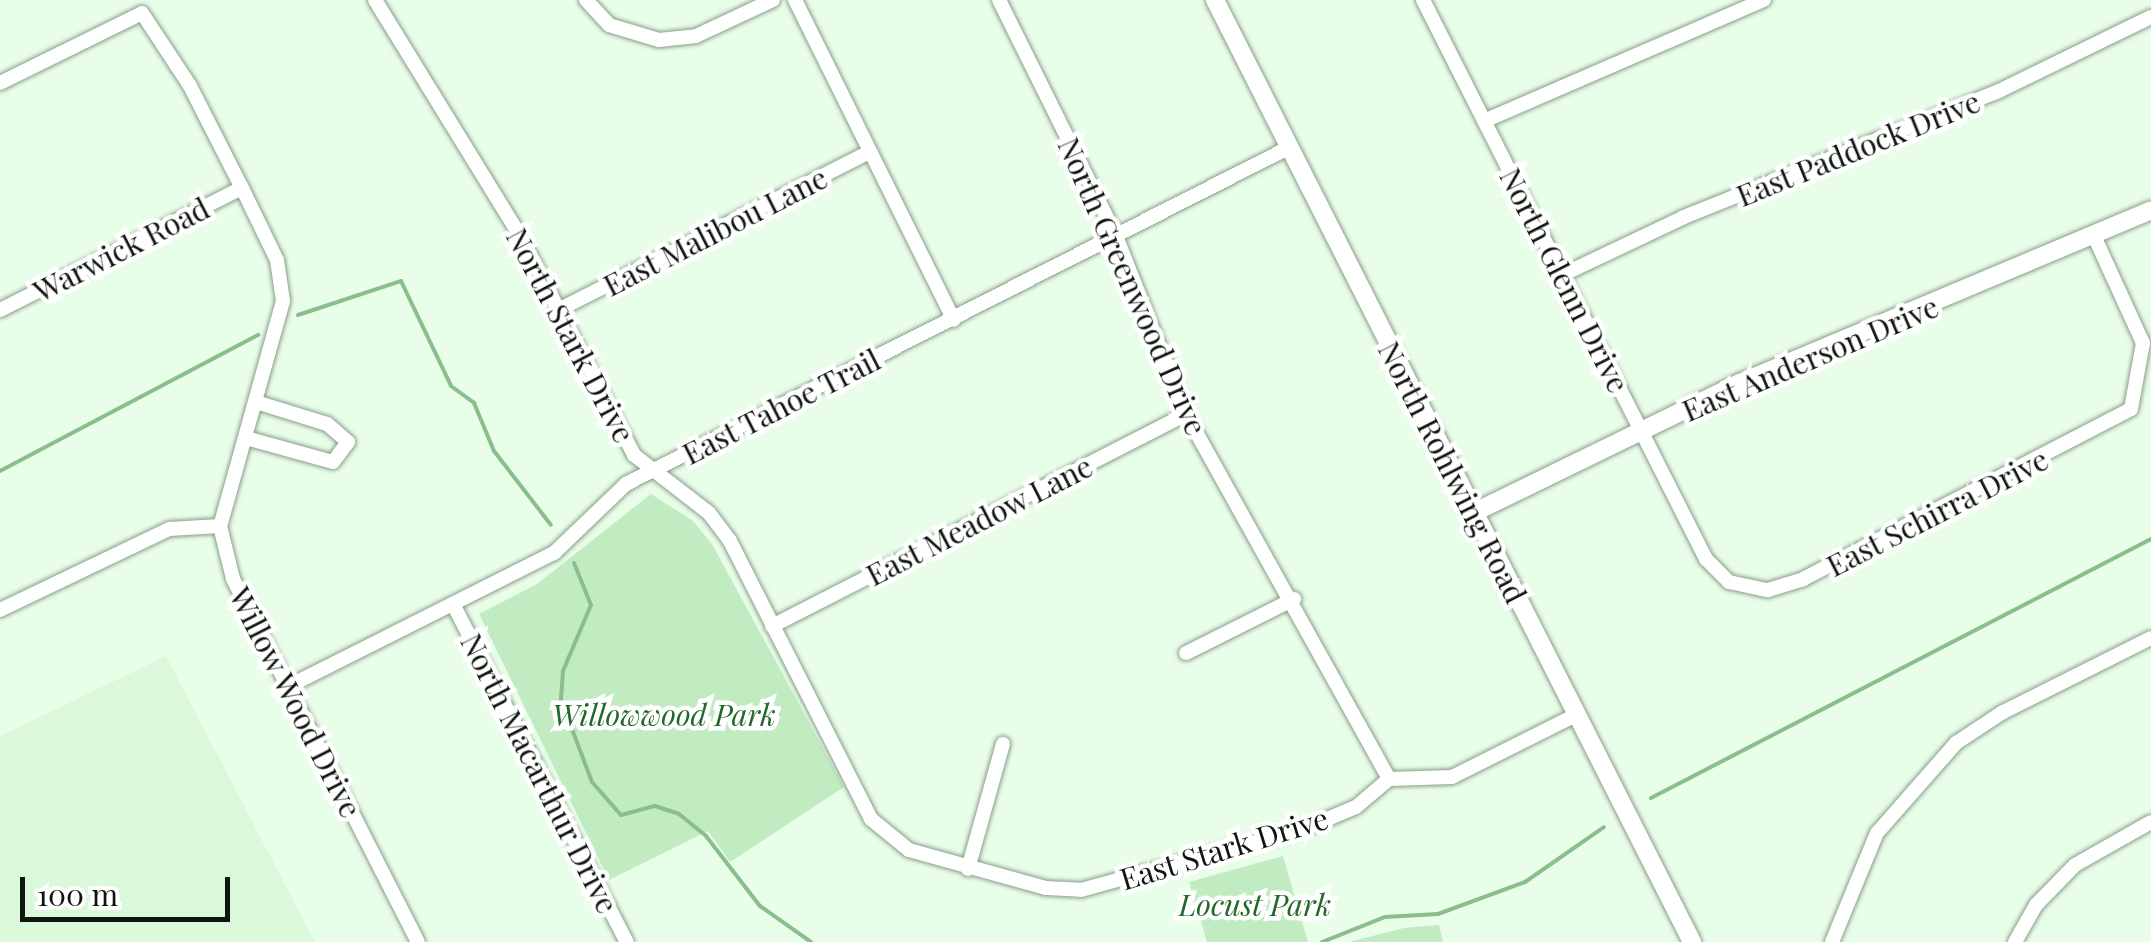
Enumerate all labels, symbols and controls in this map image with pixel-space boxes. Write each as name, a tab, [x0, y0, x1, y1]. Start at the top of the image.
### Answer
street label: East Paddock Drive	[1731, 83, 1985, 213]
street label: North Greenwood Drive	[1051, 132, 1215, 440]
street label: East Malibou Lane	[597, 159, 833, 303]
street label: North Glenn Drive	[1493, 162, 1637, 398]
street label: Warwick Road	[27, 189, 215, 309]
street label: North Stark Drive	[499, 221, 643, 449]
street label: East Anderson Drive	[1676, 287, 1944, 429]
street label: North Rohlwing Road	[1371, 335, 1535, 609]
street label: East Tahoe Trail	[675, 340, 887, 472]
street label: East Schirra Drive	[1820, 440, 2054, 584]
street label: East Meadow Lane	[859, 447, 1099, 593]
street label: Willow Wood Drive	[222, 580, 370, 824]
street label: North Macarthur Drive	[454, 627, 626, 919]
park label: Willowwood Park	[552, 696, 776, 732]
street label: East Stark Drive	[1115, 799, 1333, 897]
scale bar	[25, 857, 235, 919]
text: 100 m	[37, 874, 118, 914]
park label: Locust Park	[1179, 886, 1331, 922]

